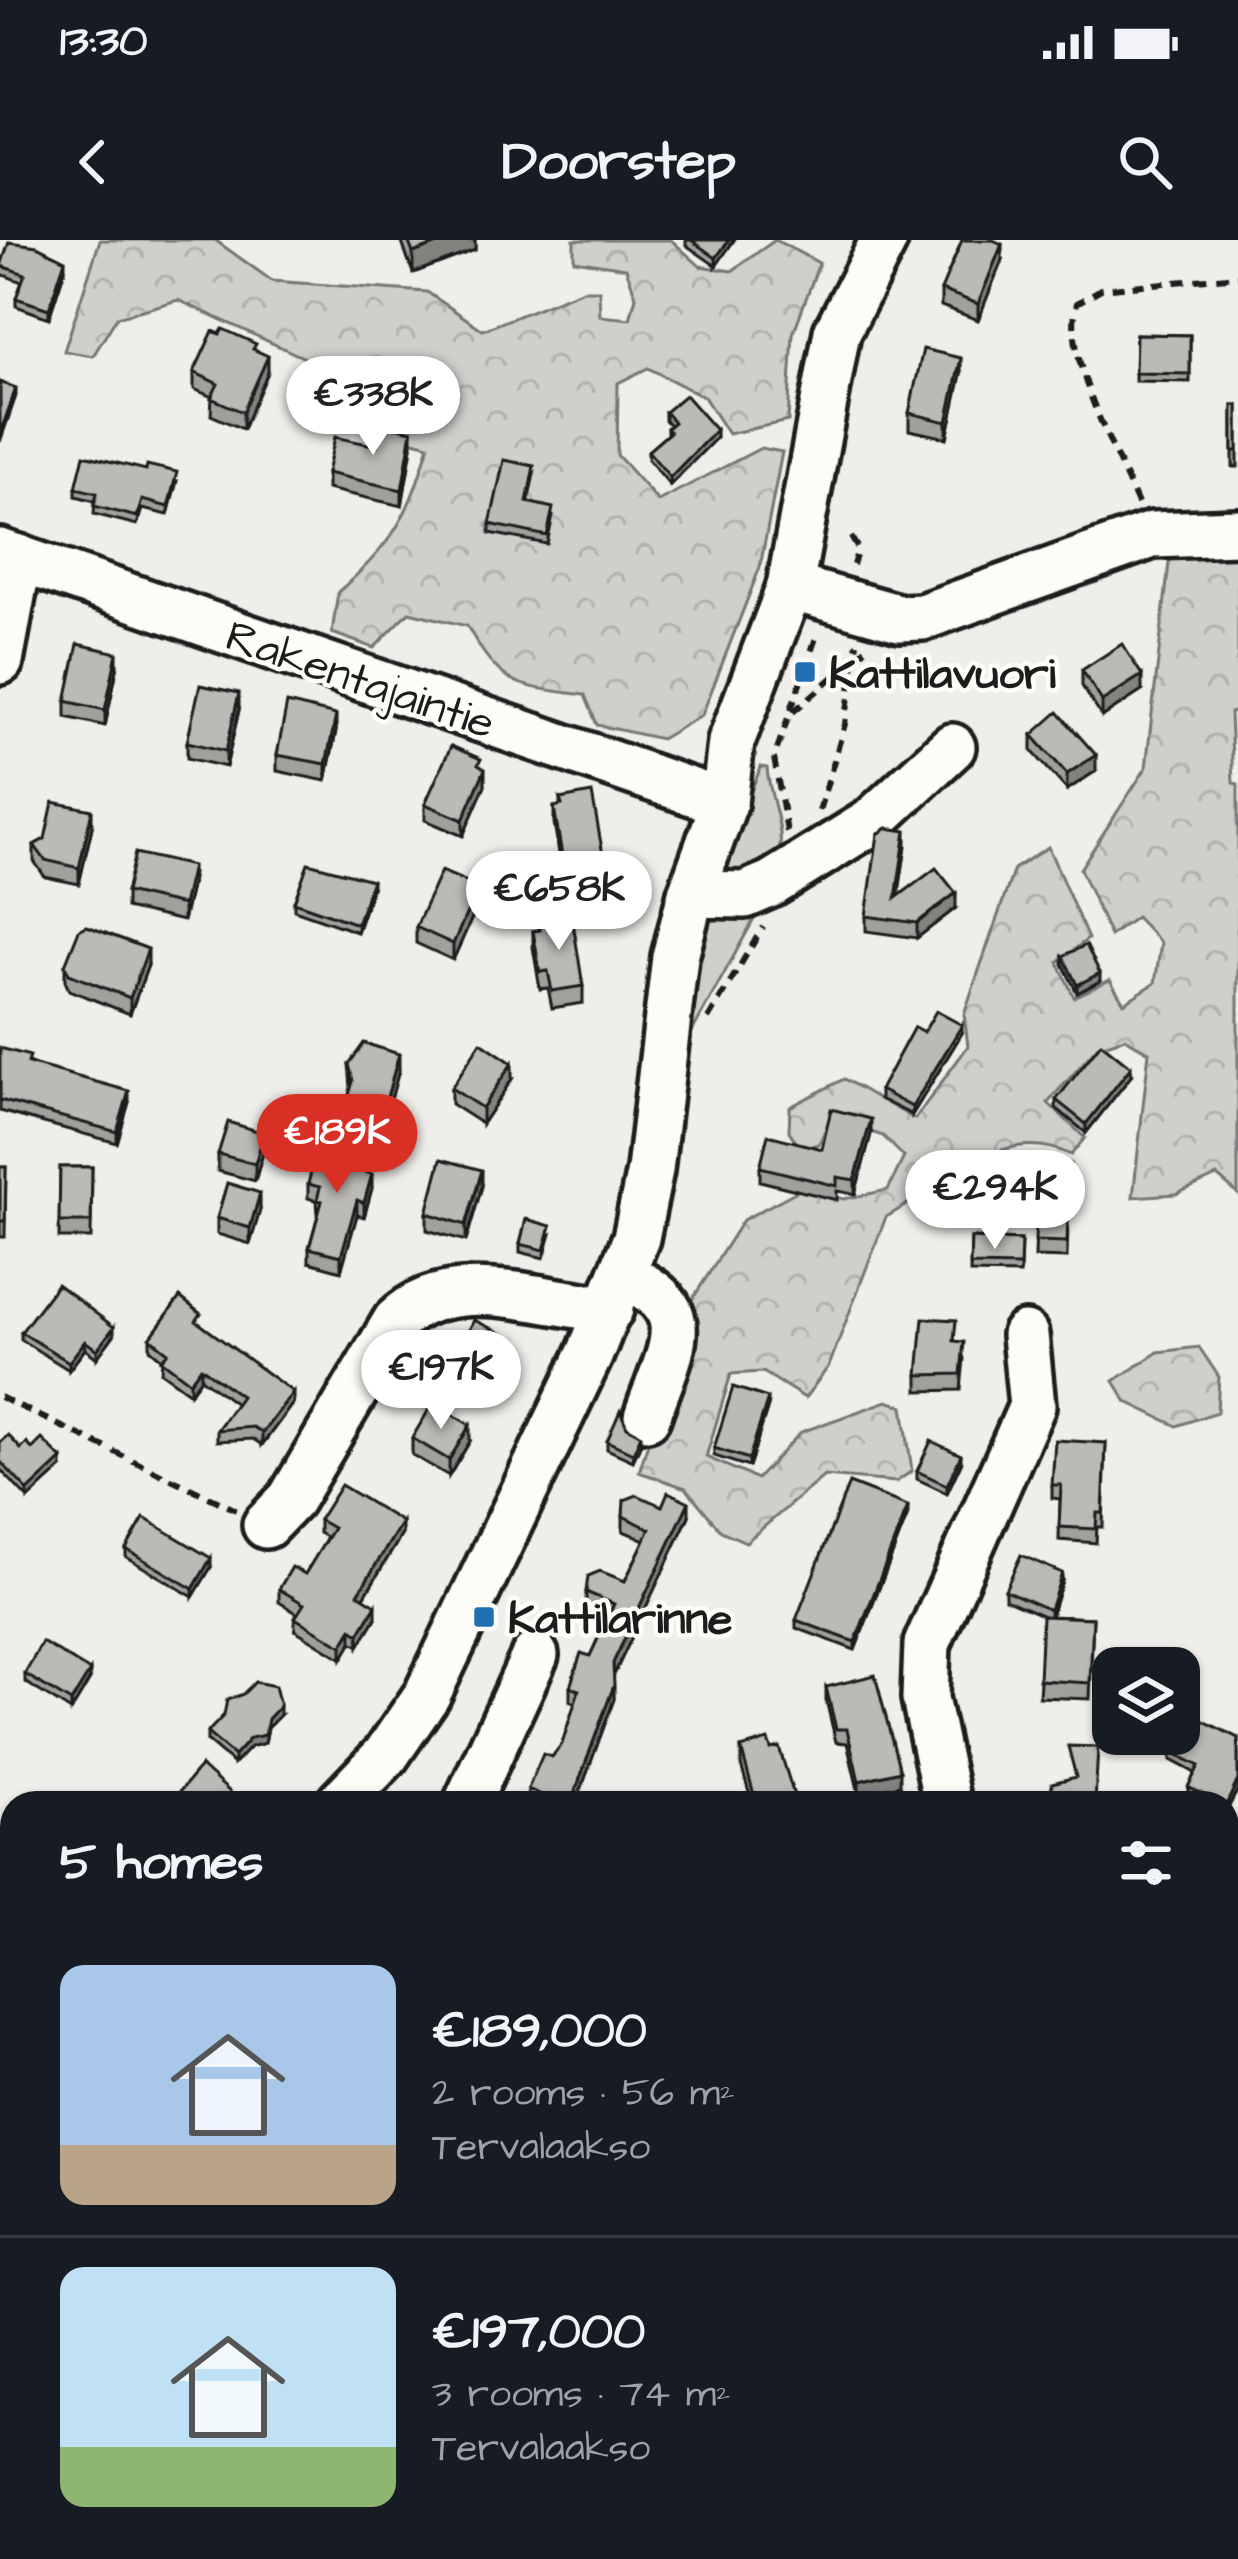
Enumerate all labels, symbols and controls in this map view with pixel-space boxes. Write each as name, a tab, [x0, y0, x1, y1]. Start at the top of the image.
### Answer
text: 13:30	[60, 11, 147, 73]
text: Doorstep	[502, 125, 736, 200]
icon: back	[60, 129, 126, 195]
icon: search	[1112, 129, 1178, 195]
pin: €338K	[289, 356, 457, 458]
text: €338K	[313, 368, 433, 422]
street label: Rakentajaintie	[218, 606, 503, 756]
place label: Kattilavuori	[829, 644, 1056, 706]
marker: Kattilavuori	[792, 659, 818, 685]
pin: €658K	[475, 851, 643, 953]
text: €658K	[493, 863, 625, 917]
pin: €189K	[253, 1094, 421, 1196]
text: €189K	[283, 1106, 391, 1160]
pin: €294K	[911, 1150, 1079, 1252]
text: €294K	[932, 1162, 1058, 1216]
pin: €197K	[357, 1330, 525, 1432]
text: €197K	[388, 1342, 494, 1396]
place label: Kattilarinne	[508, 1589, 732, 1651]
marker: Kattilarinne	[471, 1604, 497, 1630]
map controls	[1092, 1647, 1200, 1755]
button: layers	[1092, 1647, 1200, 1755]
text: 5 homes	[60, 1828, 263, 1899]
icon: filters	[1113, 1830, 1179, 1896]
text: €189,000	[432, 1996, 647, 2067]
icon: home	[156, 2013, 300, 2157]
text: 2 rooms · 56 m²	[432, 2067, 735, 2121]
text: Tervalaakso	[432, 2121, 650, 2175]
text: €197,000	[432, 2297, 645, 2368]
icon: home	[156, 2315, 300, 2459]
text: 3 rooms · 74 m²	[432, 2368, 731, 2422]
text: Tervalaakso	[432, 2422, 650, 2476]

